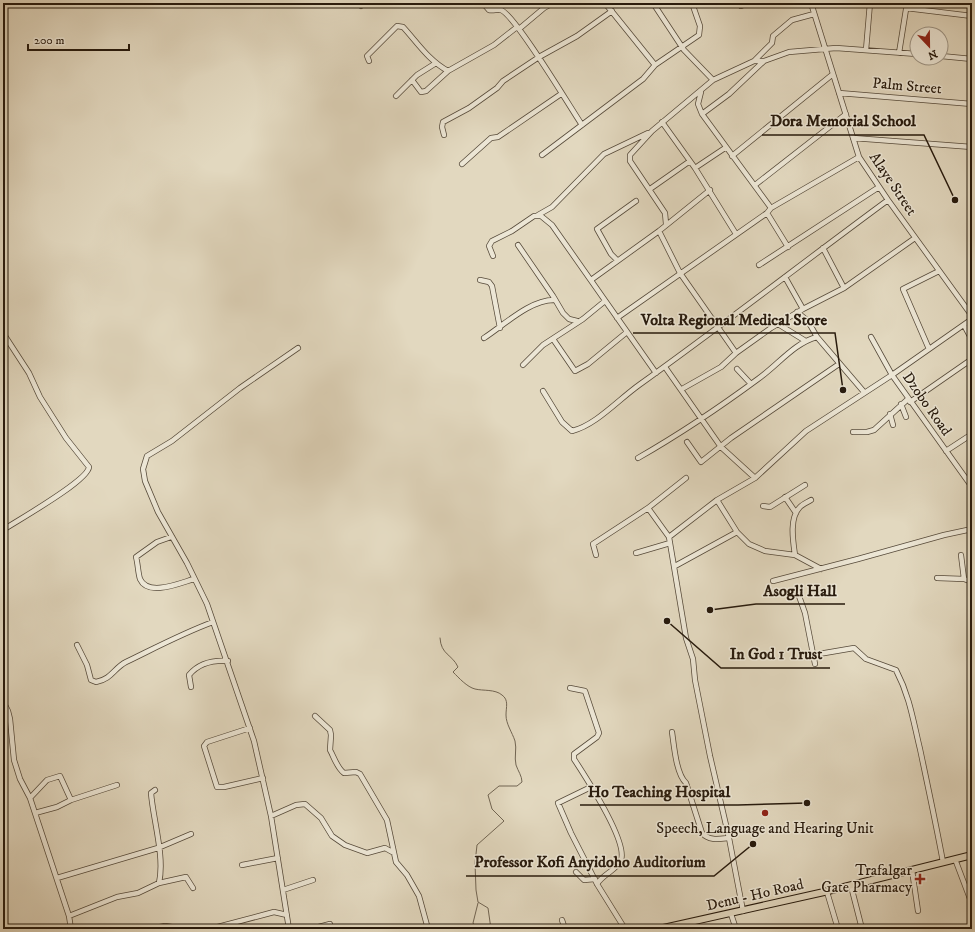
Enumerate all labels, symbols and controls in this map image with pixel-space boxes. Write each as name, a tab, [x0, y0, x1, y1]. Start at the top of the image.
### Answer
scale bar	[28, 26, 129, 52]
north arrow	[909, 26, 949, 66]
text: 200 m	[34, 33, 64, 48]
text: N	[926, 46, 939, 63]
street label: Palm Street	[872, 74, 943, 99]
callout: Dora Memorial School	[762, 107, 924, 135]
text: Dora Memorial School	[770, 111, 917, 131]
street label: Alaye Street	[865, 149, 921, 219]
callout: Volta Regional Medical Store	[633, 305, 835, 333]
text: Volta Regional Medical Store	[640, 310, 827, 330]
street label: Dzobo Road	[898, 368, 956, 440]
callout: Asogli Hall	[756, 576, 845, 604]
text: Asogli Hall	[762, 581, 838, 601]
callout: In God 1 Trust	[721, 640, 830, 668]
text: In God 1 Trust	[730, 644, 823, 664]
callout: Ho Teaching Hospital	[580, 777, 738, 805]
text: Ho Teaching Hospital	[588, 782, 731, 802]
marker: Speech, Language and Hearing Unit	[760, 808, 770, 818]
place label: Speech, Language and Hearing Unit	[656, 819, 874, 838]
callout: Professor Kofi Anyidoho Auditorium	[466, 848, 714, 876]
text: Professor Kofi Anyidoho Auditorium	[474, 852, 706, 872]
place label: Trafalgar Gate Pharmacy	[821, 861, 913, 897]
marker: Trafalgar Gate Pharmacy	[915, 874, 925, 884]
street label: Denu - Ho Road	[705, 875, 806, 915]

